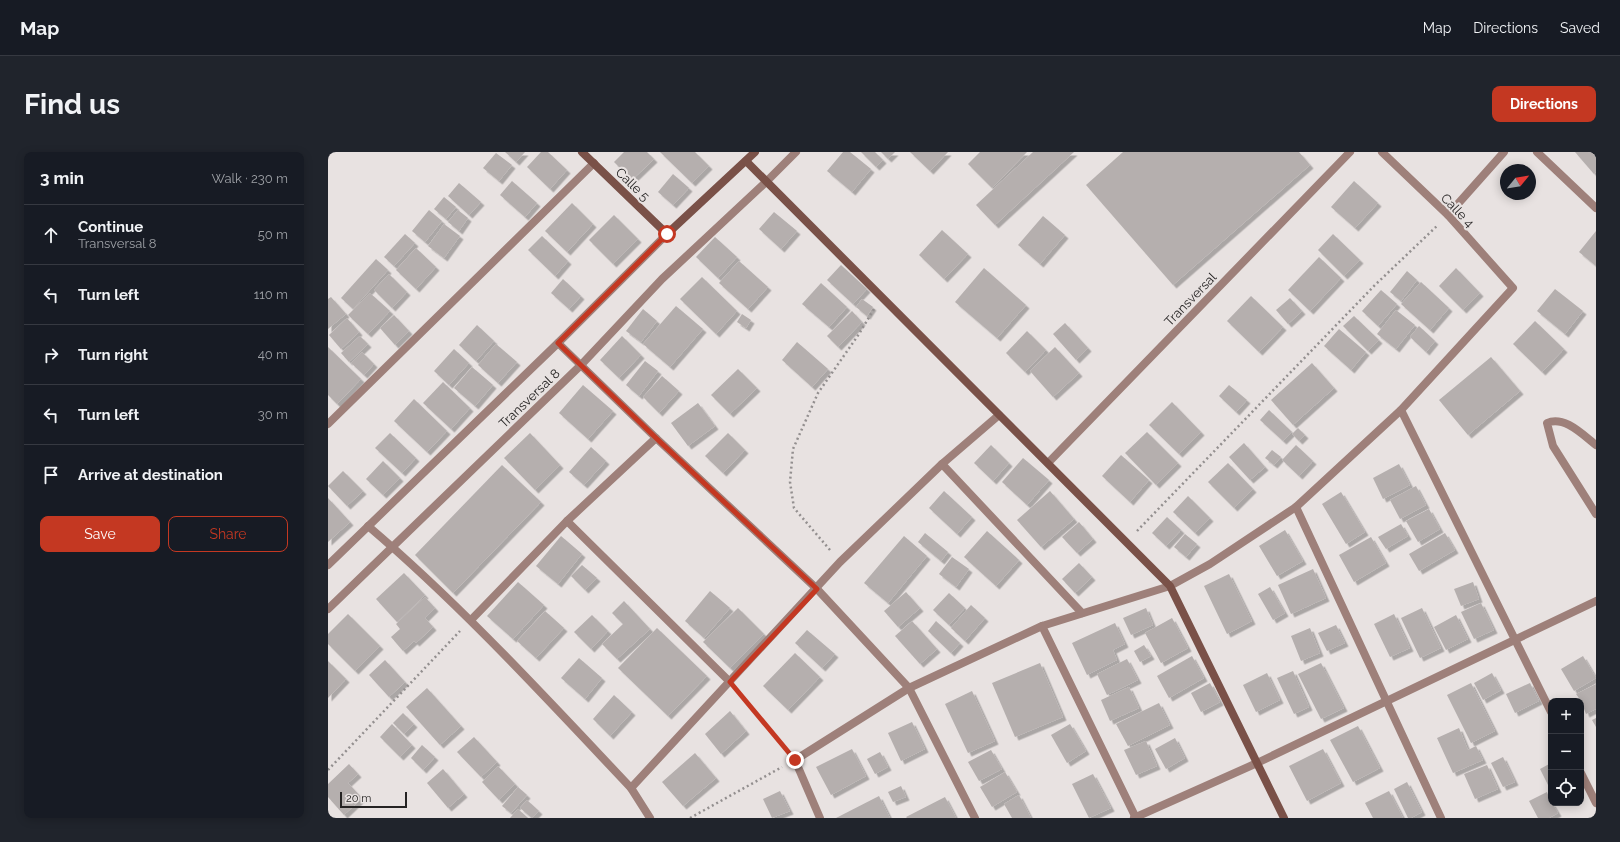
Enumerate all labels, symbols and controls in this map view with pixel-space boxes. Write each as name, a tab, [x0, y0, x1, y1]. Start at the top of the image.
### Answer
text: Map	[20, 17, 59, 39]
text: Map	[1423, 20, 1451, 36]
text: Directions	[1473, 20, 1538, 36]
text: Saved	[1560, 20, 1600, 36]
button: Directions	[1492, 86, 1596, 122]
text: Find us	[24, 88, 120, 121]
north arrow	[1500, 164, 1536, 200]
street label: Calle 5	[613, 165, 653, 204]
text: 3 min	[40, 168, 84, 188]
text: Walk · 230 m	[212, 171, 288, 186]
street label: Calle 4	[1438, 190, 1477, 230]
text: Continue	[78, 218, 143, 236]
icon: ahead	[40, 224, 62, 246]
route start	[658, 225, 676, 243]
text: 50 m	[258, 227, 288, 242]
text: Transversal 8	[78, 236, 157, 251]
street label: Transversal	[1161, 269, 1220, 329]
icon: left	[40, 284, 62, 306]
text: Turn left	[78, 286, 139, 304]
text: 110 m	[254, 287, 288, 302]
icon: right	[40, 344, 62, 366]
text: Turn right	[78, 346, 148, 364]
text: 40 m	[258, 347, 288, 362]
street label: Transversal 8	[496, 365, 563, 431]
icon: left	[40, 404, 62, 426]
text: Turn left	[78, 406, 139, 424]
text: 30 m	[258, 407, 288, 422]
icon: arrive	[40, 464, 62, 486]
text: Arrive at destination	[78, 466, 223, 484]
button: Save	[40, 516, 160, 552]
button: Share	[168, 516, 288, 552]
map controls	[1548, 698, 1584, 806]
button: +	[1548, 698, 1584, 734]
button: −	[1548, 734, 1584, 770]
route end	[786, 751, 804, 769]
button: locate	[1548, 770, 1584, 806]
scale bar	[340, 790, 407, 809]
text: 20 m	[346, 792, 371, 805]

